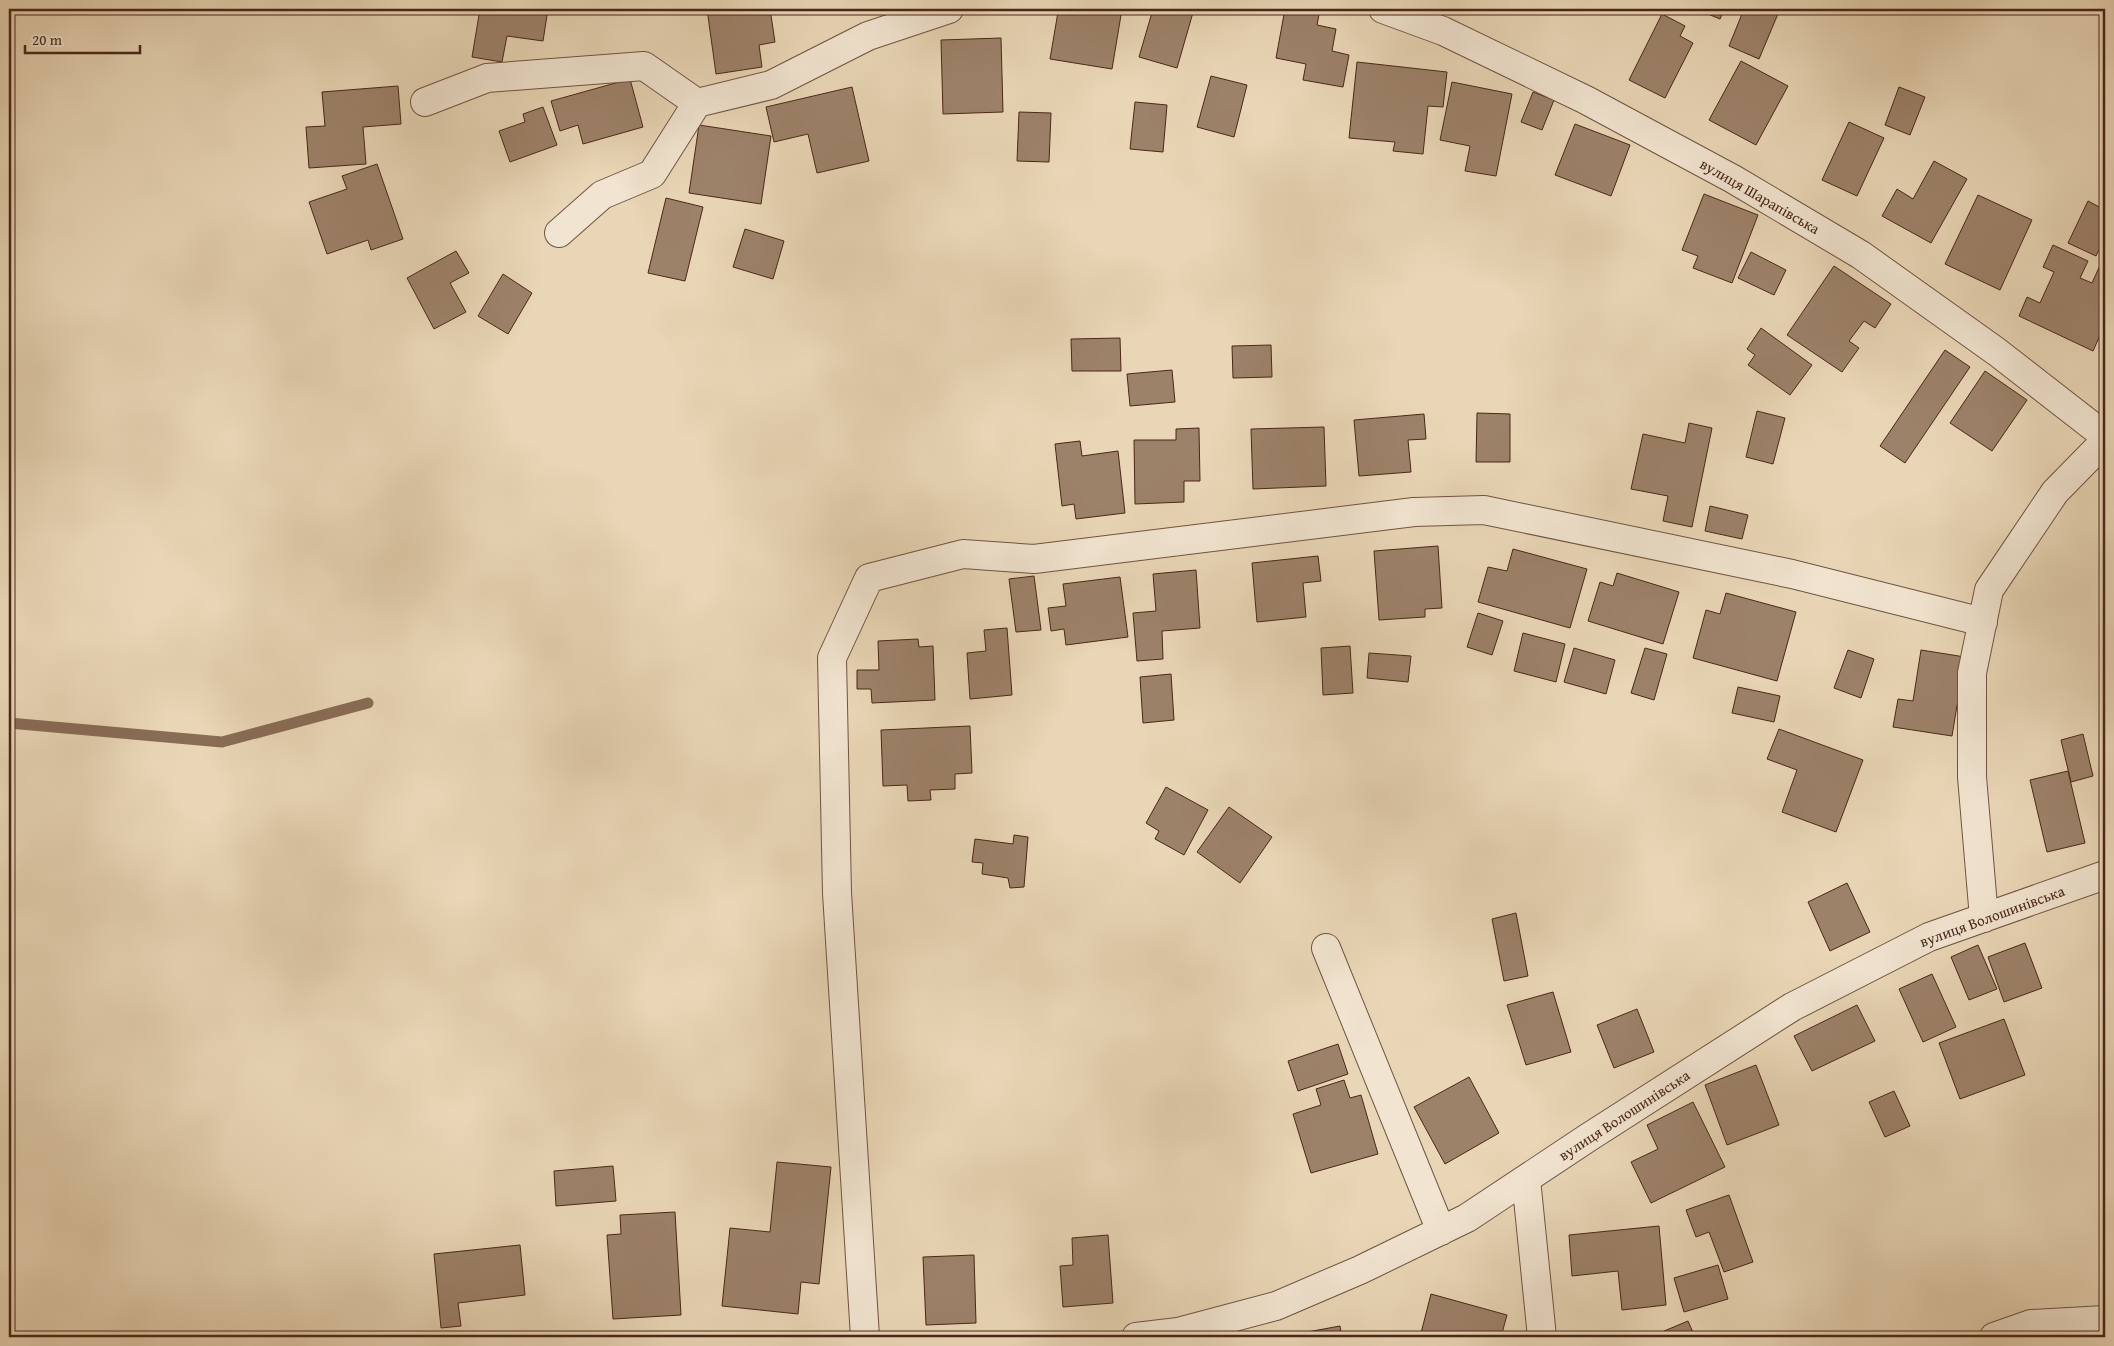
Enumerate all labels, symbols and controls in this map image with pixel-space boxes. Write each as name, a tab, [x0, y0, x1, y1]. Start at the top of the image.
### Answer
scale bar	[25, 22, 140, 54]
text: 20 m	[32, 29, 63, 50]
street label: вулиця Шарапівська	[1696, 153, 1825, 239]
street label: вулиця Волошинівська	[1917, 880, 2068, 952]
street label: вулиця Волошинівська	[1554, 1064, 1695, 1165]

